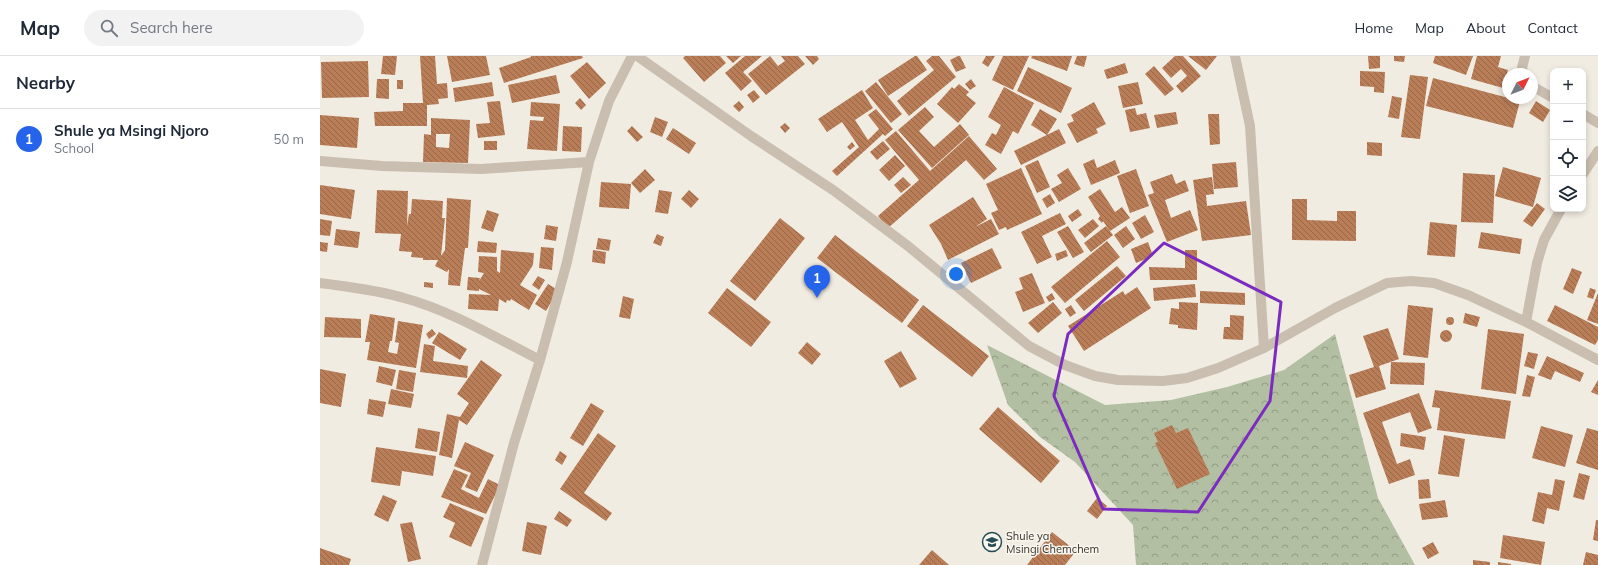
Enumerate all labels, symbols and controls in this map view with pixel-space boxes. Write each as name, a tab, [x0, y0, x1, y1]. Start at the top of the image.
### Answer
search box	[84, 10, 364, 46]
text: Map	[20, 16, 60, 40]
icon: search	[98, 17, 120, 39]
text: Search here	[130, 18, 213, 37]
text: Home	[1354, 19, 1393, 37]
text: Map	[1415, 19, 1444, 37]
text: About	[1466, 19, 1506, 37]
text: Contact	[1528, 19, 1578, 37]
north arrow	[1502, 68, 1538, 104]
map controls	[1550, 68, 1586, 212]
button: +	[1550, 68, 1586, 104]
text: Nearby	[16, 72, 75, 93]
button: −	[1550, 104, 1586, 140]
text: Shule ya Msingi Njoro	[54, 121, 209, 140]
text: 1	[25, 131, 33, 147]
text: 50 m	[274, 131, 304, 147]
text: School	[54, 140, 94, 156]
button: locate	[1550, 140, 1586, 176]
button: layers	[1550, 176, 1586, 212]
your location	[946, 264, 966, 284]
pin: 1	[804, 265, 830, 298]
place label: Shule ya Msingi Chemchem	[1006, 529, 1099, 556]
school or university icon: Shule ya Msingi Chemchem	[981, 531, 1003, 553]

